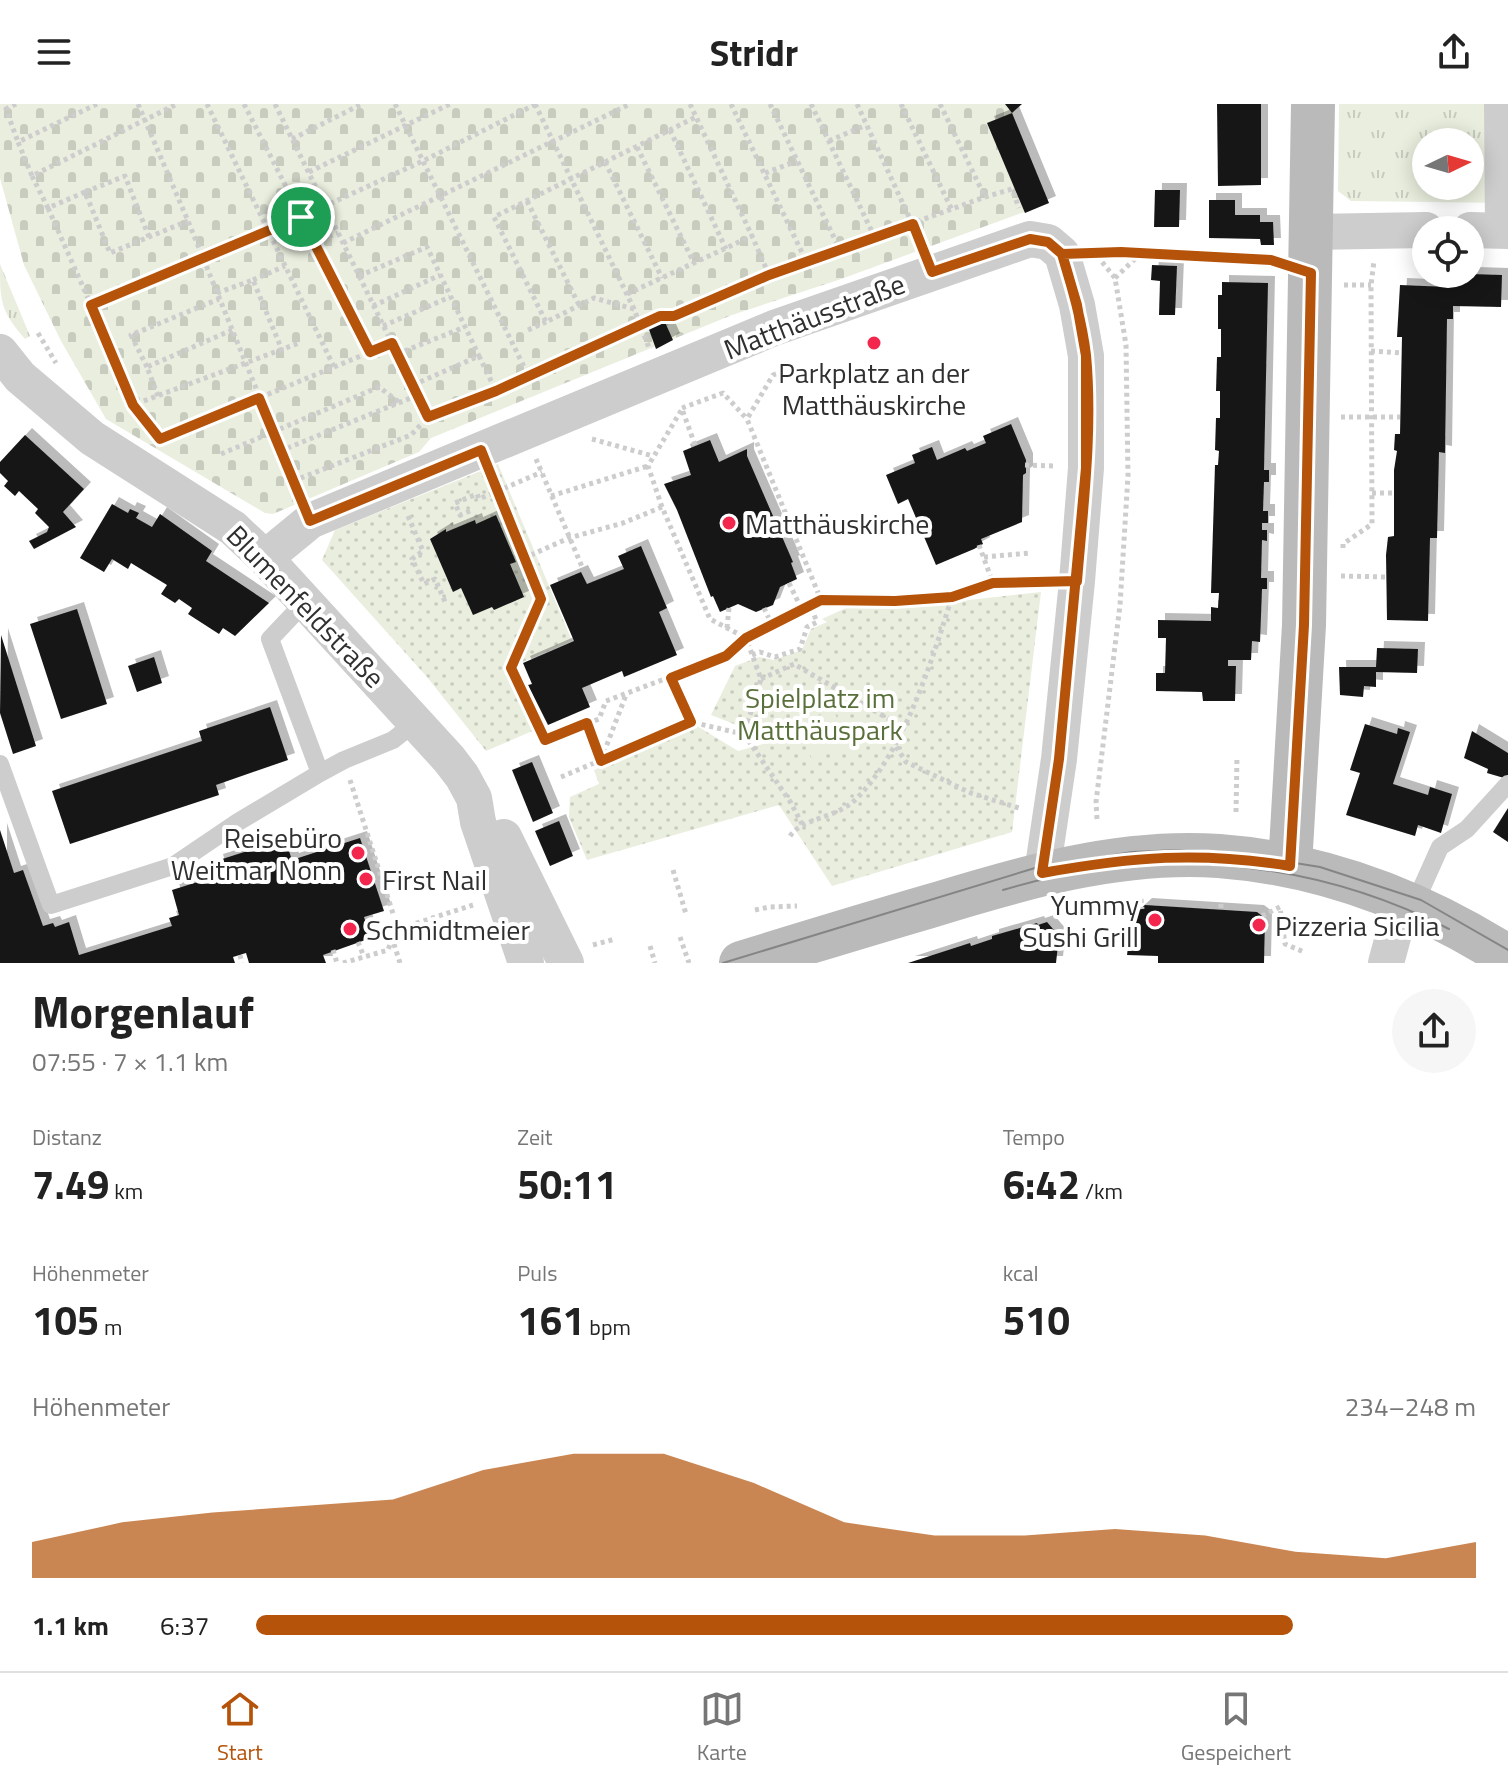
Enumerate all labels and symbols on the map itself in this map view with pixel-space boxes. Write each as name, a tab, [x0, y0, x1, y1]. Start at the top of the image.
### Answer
north arrow	[1412, 128, 1484, 200]
pin	[267, 183, 335, 251]
street label: Matthäusstraße	[717, 262, 911, 370]
marker: Parkplatz an der Matthäuskirche	[865, 334, 883, 352]
place label: Parkplatz an der Matthäuskirche	[778, 351, 970, 426]
place label: Matthäuskirche	[745, 502, 930, 545]
marker: Matthäuskirche	[720, 514, 738, 532]
street label: Blumenfeldstraße	[217, 515, 395, 697]
park label: Spielplatz im Matthäuspark	[737, 676, 903, 751]
place label: Reisebüro Weitmar Nonn	[171, 816, 342, 891]
marker: Reisebüro Weitmar Nonn	[349, 844, 367, 862]
place label: First Nail	[382, 858, 487, 901]
marker: First Nail	[357, 870, 375, 888]
place label: Yummy Sushi Grill	[1023, 883, 1139, 958]
place label: Pizzeria Sicilia	[1275, 904, 1440, 947]
place label: Schmidtmeier	[366, 908, 530, 951]
marker: Yummy Sushi Grill	[1146, 911, 1164, 929]
marker: Pizzeria Sicilia	[1250, 916, 1268, 934]
marker: Schmidtmeier	[341, 920, 359, 938]

